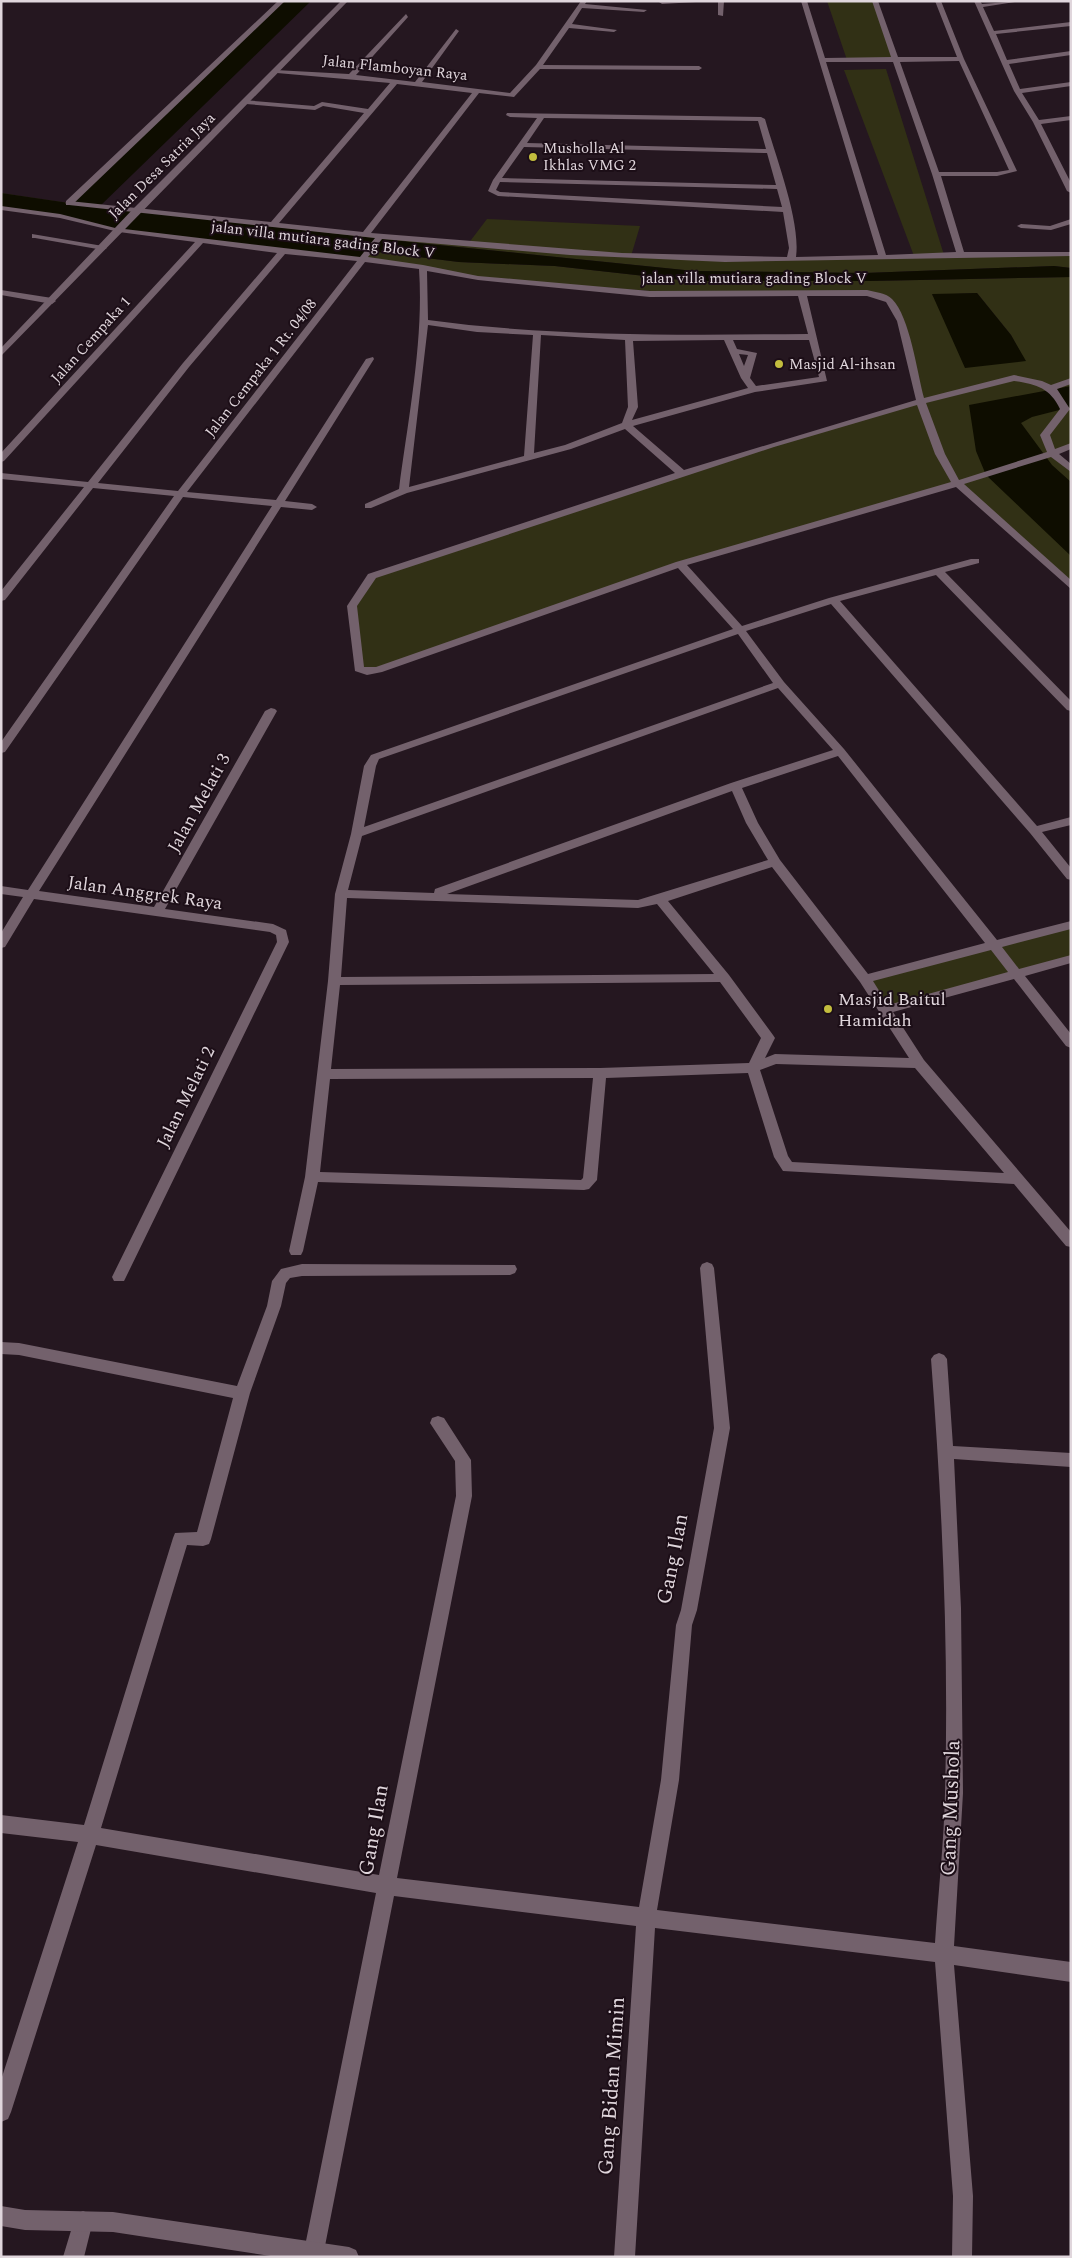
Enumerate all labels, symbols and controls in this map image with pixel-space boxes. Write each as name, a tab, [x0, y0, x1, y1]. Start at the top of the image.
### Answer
street label: Jalan Flamboyan Raya	[321, 49, 469, 87]
street label: Jalan Desa Satria Jaya	[103, 107, 221, 225]
place label: Musholla Al Ikhlas VMG 2	[543, 137, 636, 177]
marker: Musholla Al Ikhlas VMG 2	[527, 151, 539, 163]
street label: jalan villa mutiara gading Block V	[210, 215, 436, 265]
street label: jalan villa mutiara gading Block V	[641, 267, 867, 290]
street label: Jalan Cempaka 1	[45, 291, 137, 389]
street label: Jalan Cempaka 1 Rt. 04/08	[199, 294, 323, 442]
place label: Masjid Al-ihsan	[789, 353, 896, 376]
marker: Masjid Al-ihsan	[773, 358, 785, 370]
street label: Jalan Melati 3	[161, 748, 237, 858]
street label: Jalan Anggrek Raya	[66, 869, 224, 917]
place label: Masjid Baitul Hamidah	[838, 986, 946, 1034]
marker: Masjid Baitul Hamidah	[822, 1003, 834, 1015]
street label: Jalan Melati 2	[150, 1042, 222, 1152]
street label: Gang Ilan	[649, 1511, 697, 1607]
street label: Gang Mushola	[933, 1739, 969, 1877]
street label: Gang Ilan	[350, 1782, 398, 1878]
street label: Gang Bidan Mimin	[590, 1996, 634, 2176]

